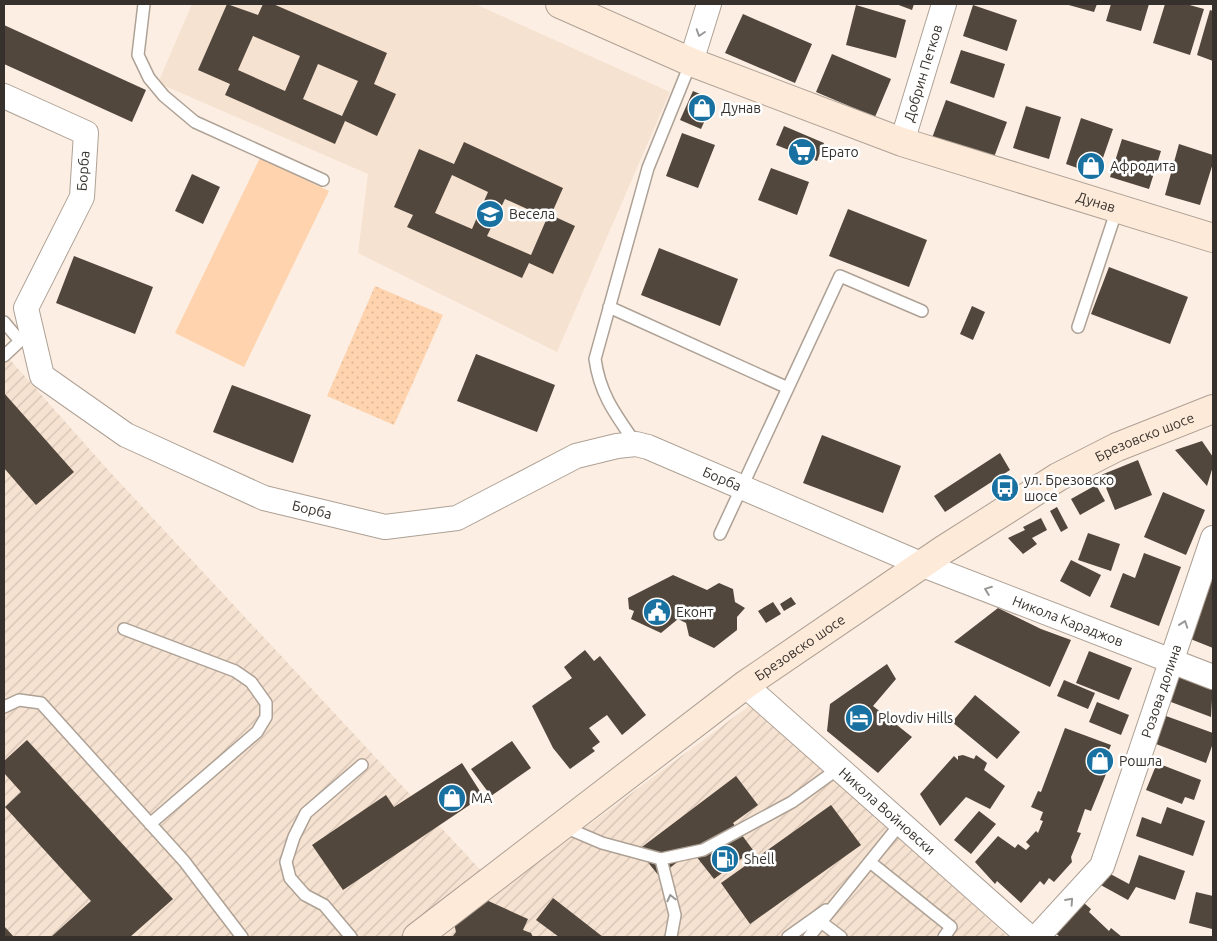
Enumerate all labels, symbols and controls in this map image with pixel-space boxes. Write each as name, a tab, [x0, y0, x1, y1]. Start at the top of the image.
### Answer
street label: Добрин Петков	[901, 23, 945, 124]
one-way arrow	[696, 28, 706, 36]
shop icon: Дунав	[687, 93, 717, 123]
place label: Дунав	[721, 100, 761, 116]
supermarket icon: Ерато	[787, 137, 817, 167]
place label: Ерато	[821, 144, 859, 160]
street label: Борба	[74, 150, 92, 192]
shop icon: Афродита	[1076, 151, 1106, 181]
place label: Афродита	[1110, 158, 1176, 174]
street label: Дунав	[1075, 188, 1118, 215]
school or university icon: Весела	[475, 199, 505, 229]
place label: Весела	[509, 206, 555, 222]
street label: Брезовско шосе	[1092, 409, 1196, 465]
street label: Борба	[700, 463, 744, 494]
place label: ул. Брезовско шосе	[1024, 472, 1114, 504]
bus stop icon: ул. Брезовско шосе	[990, 473, 1020, 503]
street label: Борба	[290, 497, 334, 522]
one-way arrow	[984, 586, 993, 597]
street label: Никола Караджов	[1010, 592, 1126, 650]
public building icon: Еконт	[642, 597, 672, 627]
place label: Еконт	[676, 604, 713, 620]
street label: Брезовско шосе	[752, 611, 848, 684]
one-way arrow	[1178, 621, 1188, 629]
street label: Розова долина	[1138, 642, 1184, 740]
hotel icon: Plovdiv Hills	[844, 703, 874, 733]
place label: Plovdiv Hills	[878, 710, 953, 726]
shop icon: Рошла	[1085, 746, 1115, 776]
place label: Рошла	[1119, 753, 1162, 769]
street label: Никола Войновски	[836, 764, 939, 858]
shop icon: МА	[437, 783, 467, 813]
place label: МА	[471, 790, 492, 806]
fuel station icon: Shell	[710, 844, 740, 874]
place label: Shell	[744, 851, 775, 867]
one-way arrow	[666, 894, 676, 902]
one-way arrow	[1064, 898, 1073, 907]

